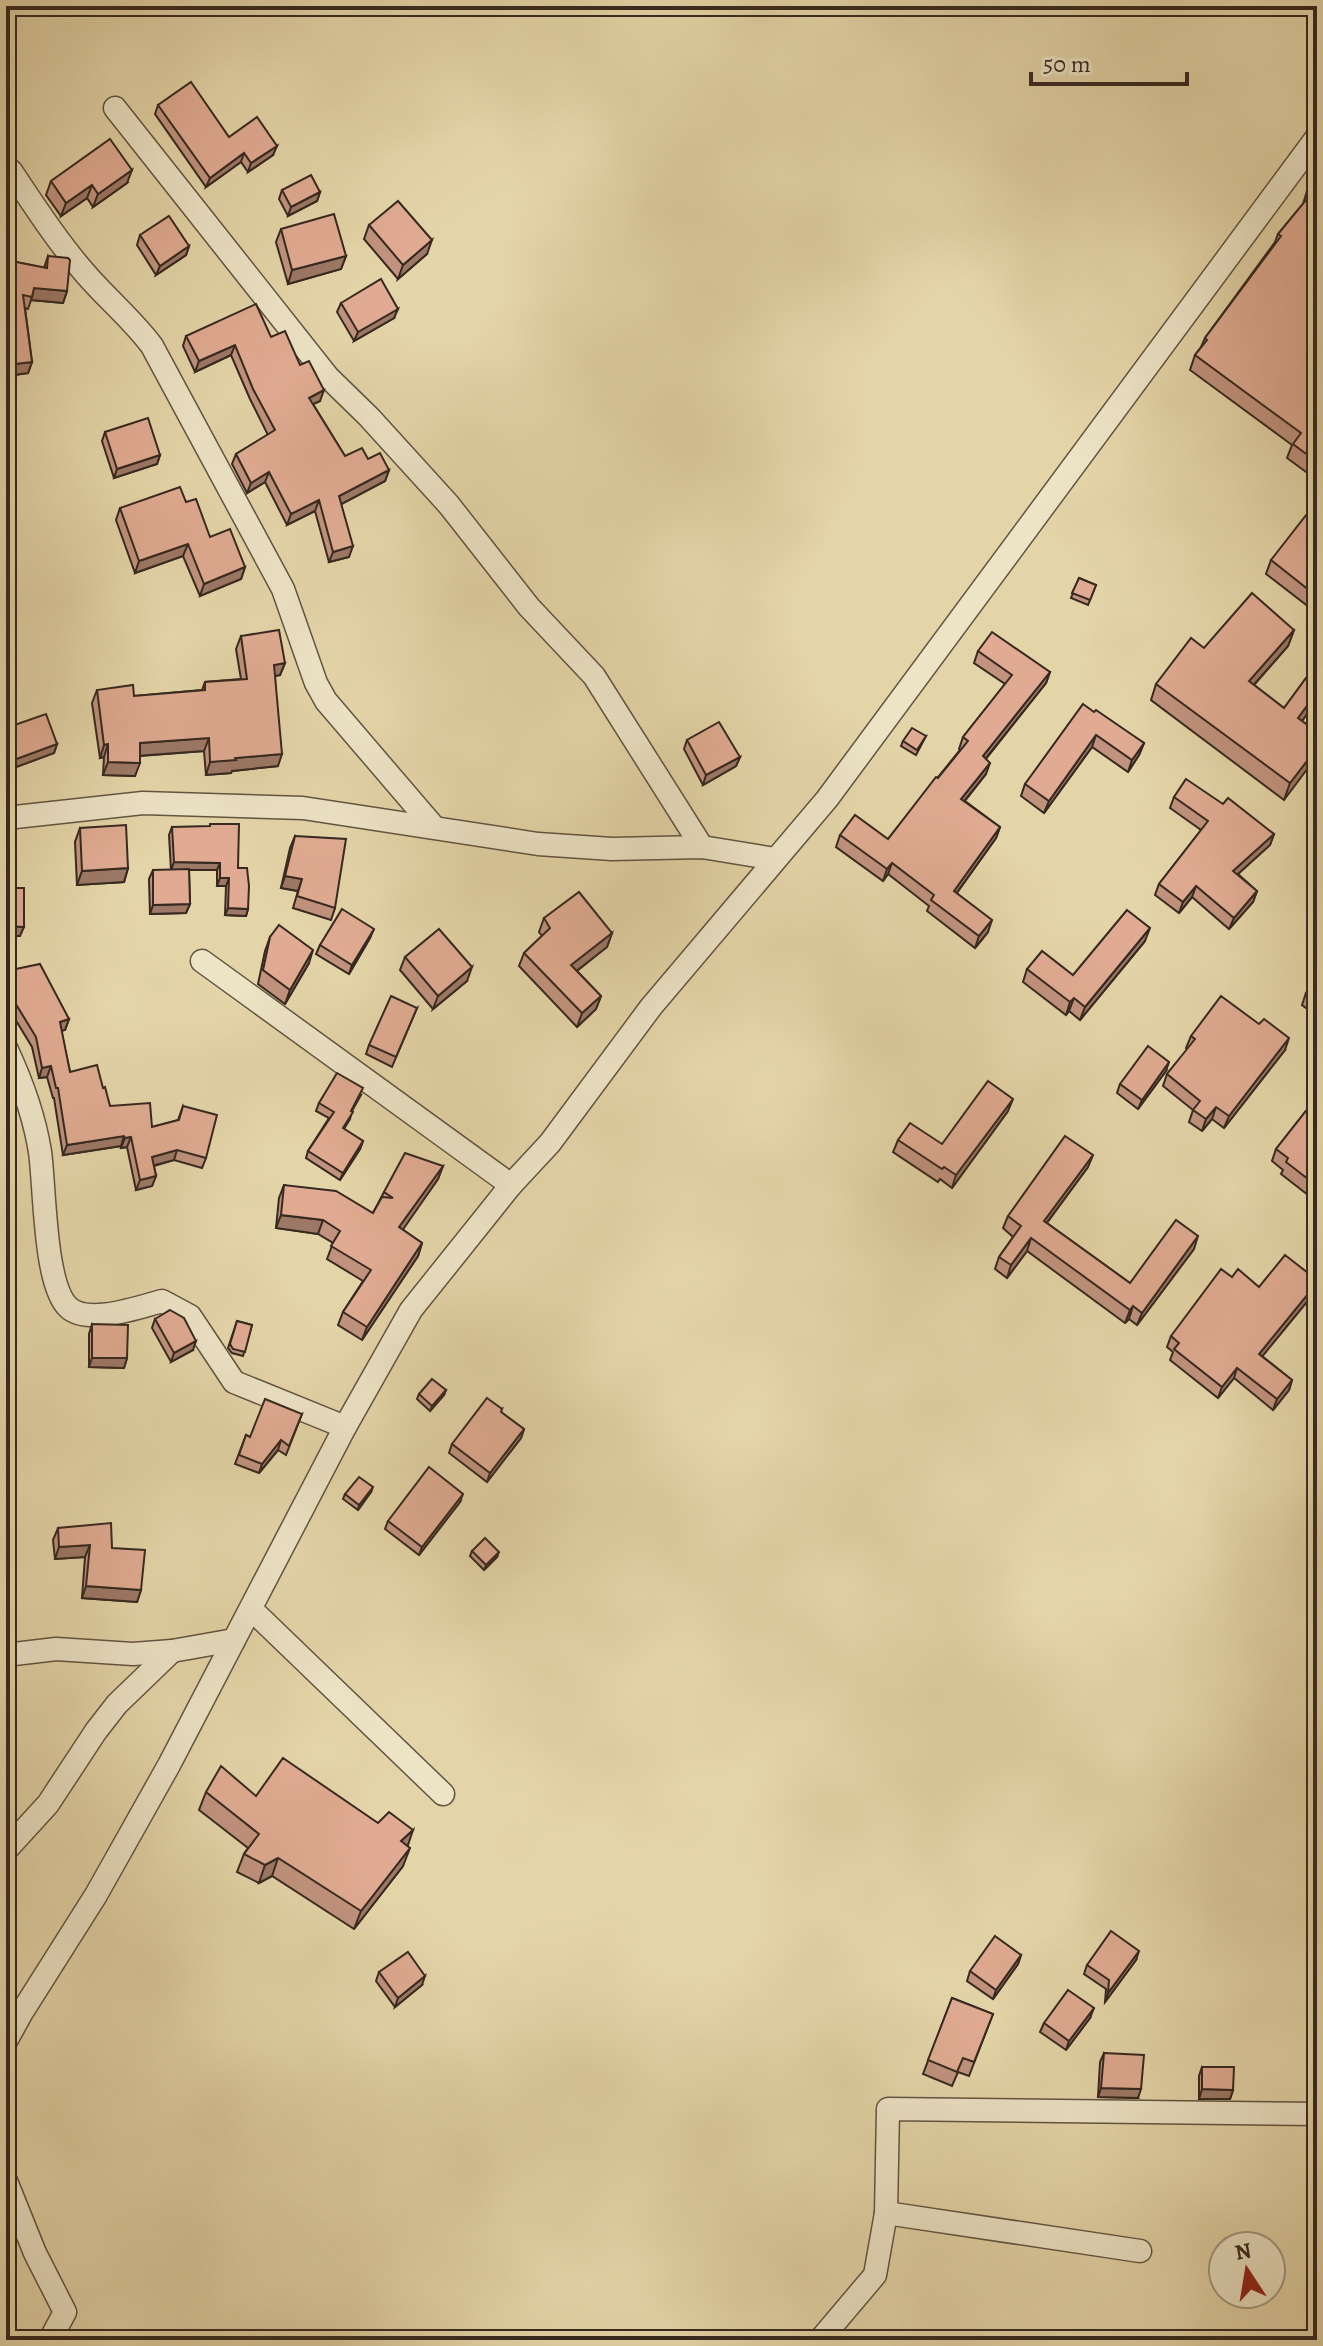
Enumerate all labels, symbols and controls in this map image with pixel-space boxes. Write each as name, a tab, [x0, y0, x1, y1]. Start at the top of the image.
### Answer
scale bar	[1031, 36, 1187, 86]
text: 50 m	[1043, 48, 1091, 80]
north arrow	[1207, 2230, 1287, 2310]
text: N	[1232, 2235, 1254, 2268]

